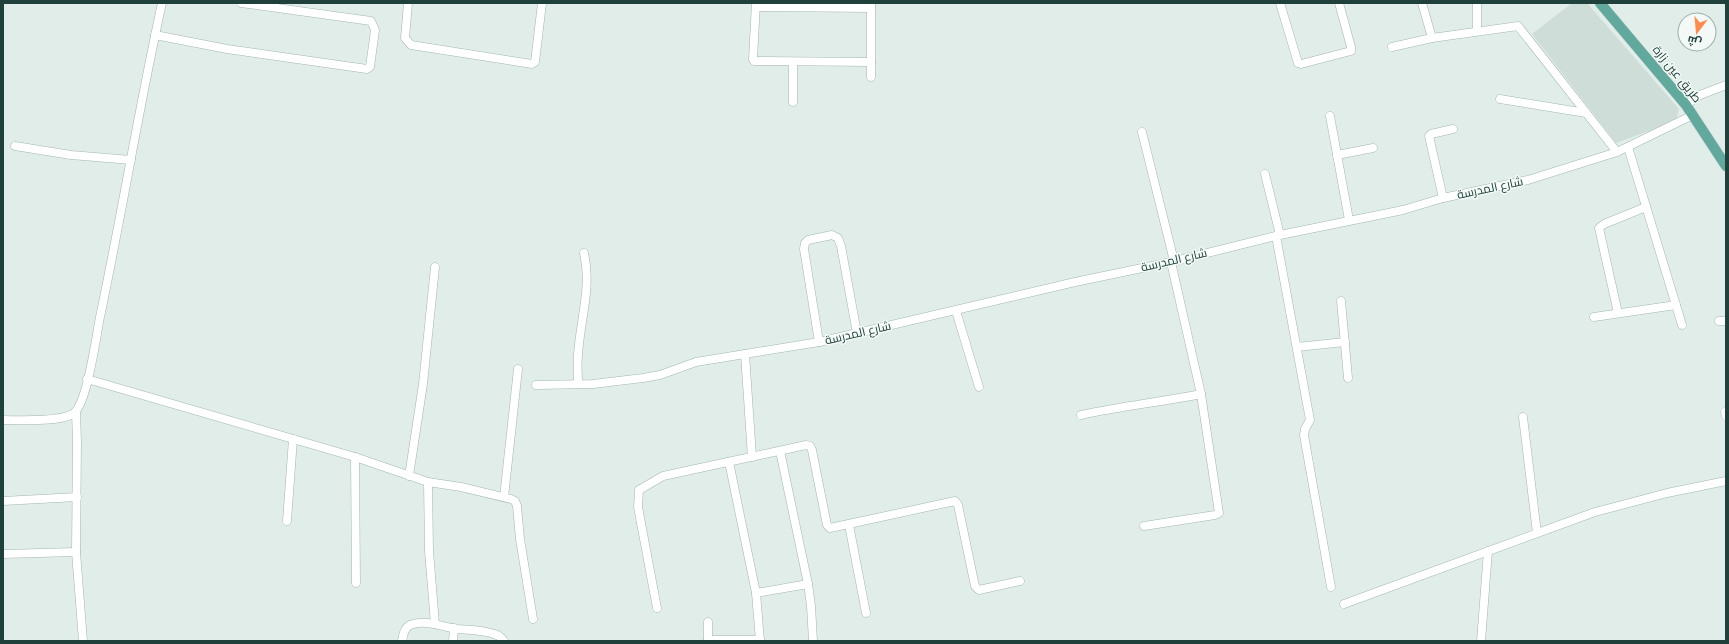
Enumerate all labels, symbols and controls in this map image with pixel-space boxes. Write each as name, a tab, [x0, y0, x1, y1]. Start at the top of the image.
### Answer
north arrow	[1677, 12, 1717, 52]
text: ش	[1686, 33, 1703, 49]
street label: طريق عين زارة	[1650, 43, 1704, 105]
street label: شارع المدرسة	[1456, 174, 1525, 203]
street label: شارع المدرسة	[1140, 246, 1209, 275]
street label: شارع المدرسة	[824, 319, 893, 348]

